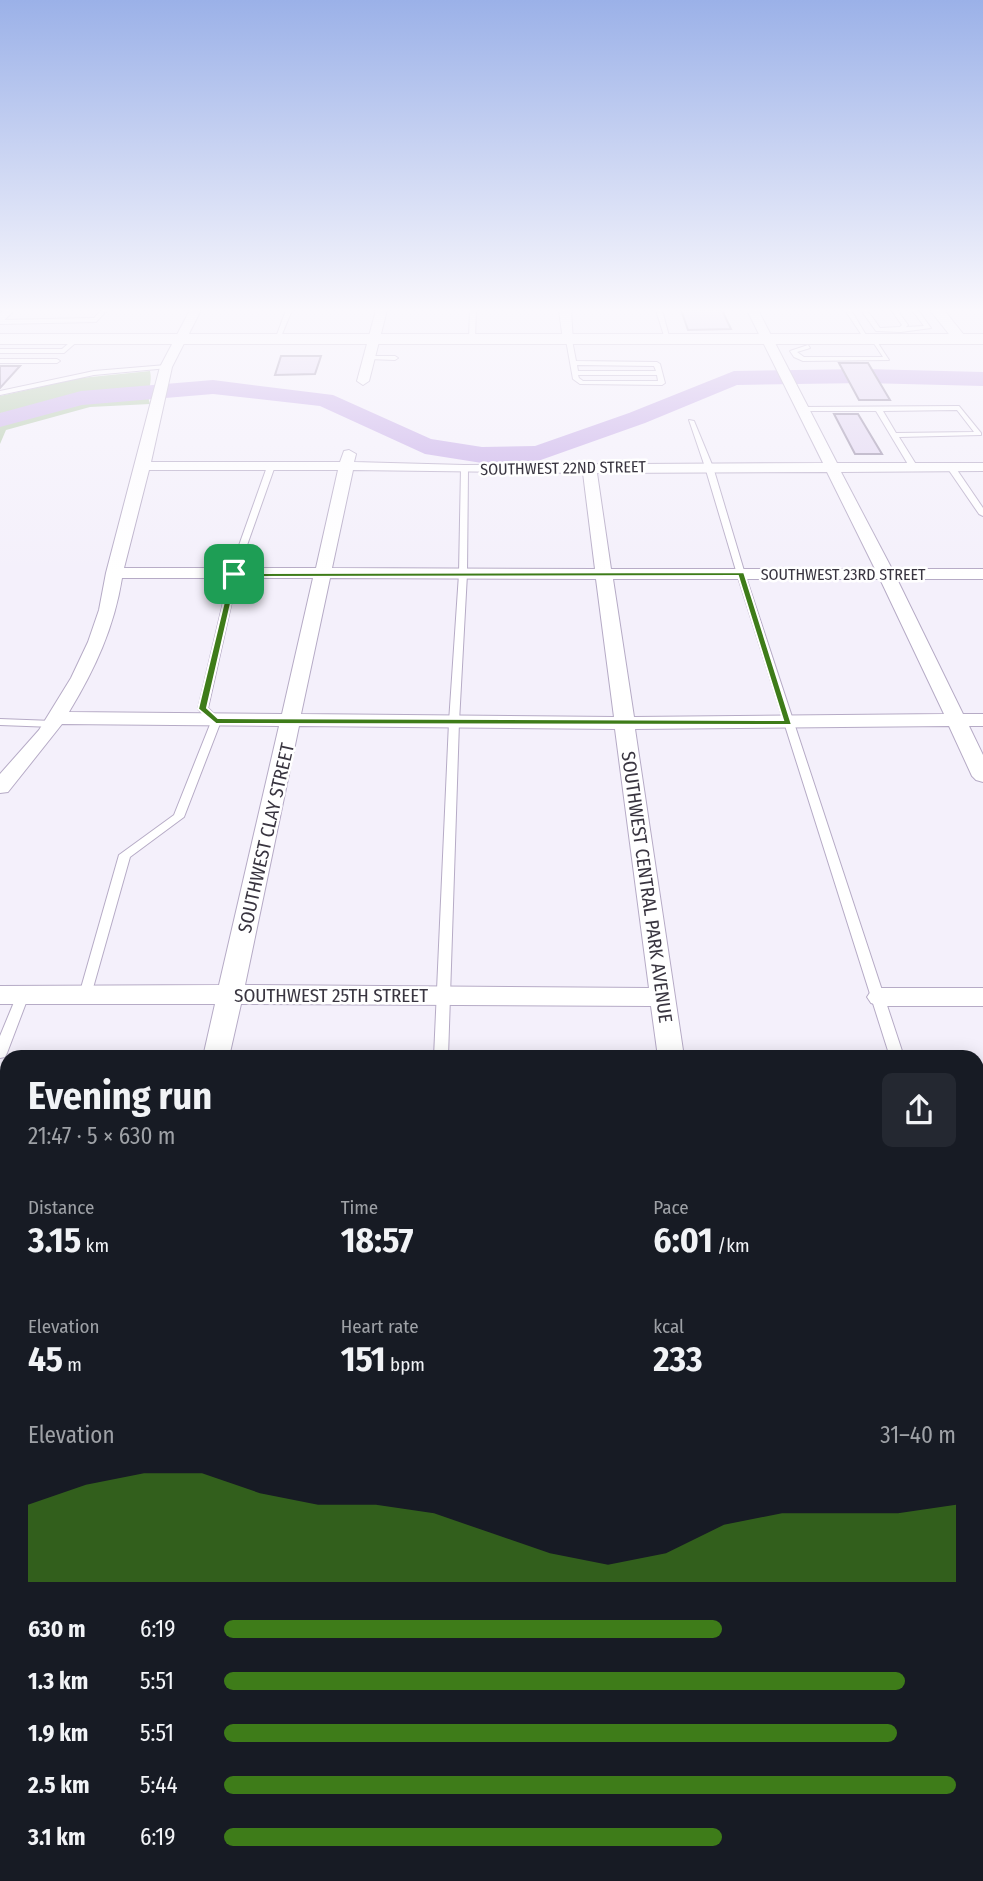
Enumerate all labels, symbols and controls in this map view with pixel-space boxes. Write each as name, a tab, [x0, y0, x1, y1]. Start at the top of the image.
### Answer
street label: SOUTHWEST 22ND STREET	[480, 457, 647, 479]
pin	[204, 544, 264, 604]
icon: arrive	[215, 555, 253, 593]
street label: SOUTHWEST 23RD STREET	[761, 565, 926, 584]
street label: SOUTHWEST CLAY STREET	[233, 741, 299, 935]
street label: SOUTHWEST CENTRAL PARK AVENUE	[617, 750, 677, 1024]
street label: SOUTHWEST 25TH STREET	[234, 984, 428, 1007]
text: Evening run	[28, 1073, 212, 1119]
button: share	[882, 1073, 956, 1147]
text: 21:47 · 5 × 630 m	[28, 1122, 176, 1150]
text: Distance	[28, 1196, 95, 1219]
text: Time	[341, 1196, 378, 1219]
text: Pace	[653, 1196, 689, 1219]
text: 3.15	[28, 1219, 81, 1261]
text: 18:57	[341, 1219, 414, 1261]
text: 6:01	[653, 1219, 713, 1261]
text: km	[81, 1234, 109, 1257]
text: /km	[713, 1234, 750, 1257]
text: Elevation	[28, 1315, 100, 1338]
text: Heart rate	[341, 1315, 419, 1338]
text: kcal	[653, 1315, 684, 1338]
text: 45	[28, 1338, 63, 1380]
text: 151	[341, 1338, 386, 1380]
text: 233	[653, 1338, 703, 1380]
text: m	[63, 1353, 82, 1376]
text: bpm	[386, 1353, 425, 1376]
text: Elevation	[28, 1421, 115, 1449]
text: 31–40 m	[880, 1421, 956, 1449]
text: 630 m	[28, 1615, 86, 1643]
text: 6:19	[140, 1615, 176, 1643]
text: 1.3 km	[28, 1667, 88, 1695]
text: 5:51	[140, 1667, 174, 1695]
text: 1.9 km	[28, 1719, 88, 1747]
text: 5:51	[140, 1719, 174, 1747]
text: 2.5 km	[28, 1771, 89, 1799]
text: 5:44	[140, 1771, 178, 1799]
text: 3.1 km	[28, 1823, 86, 1851]
text: 6:19	[140, 1823, 176, 1851]

